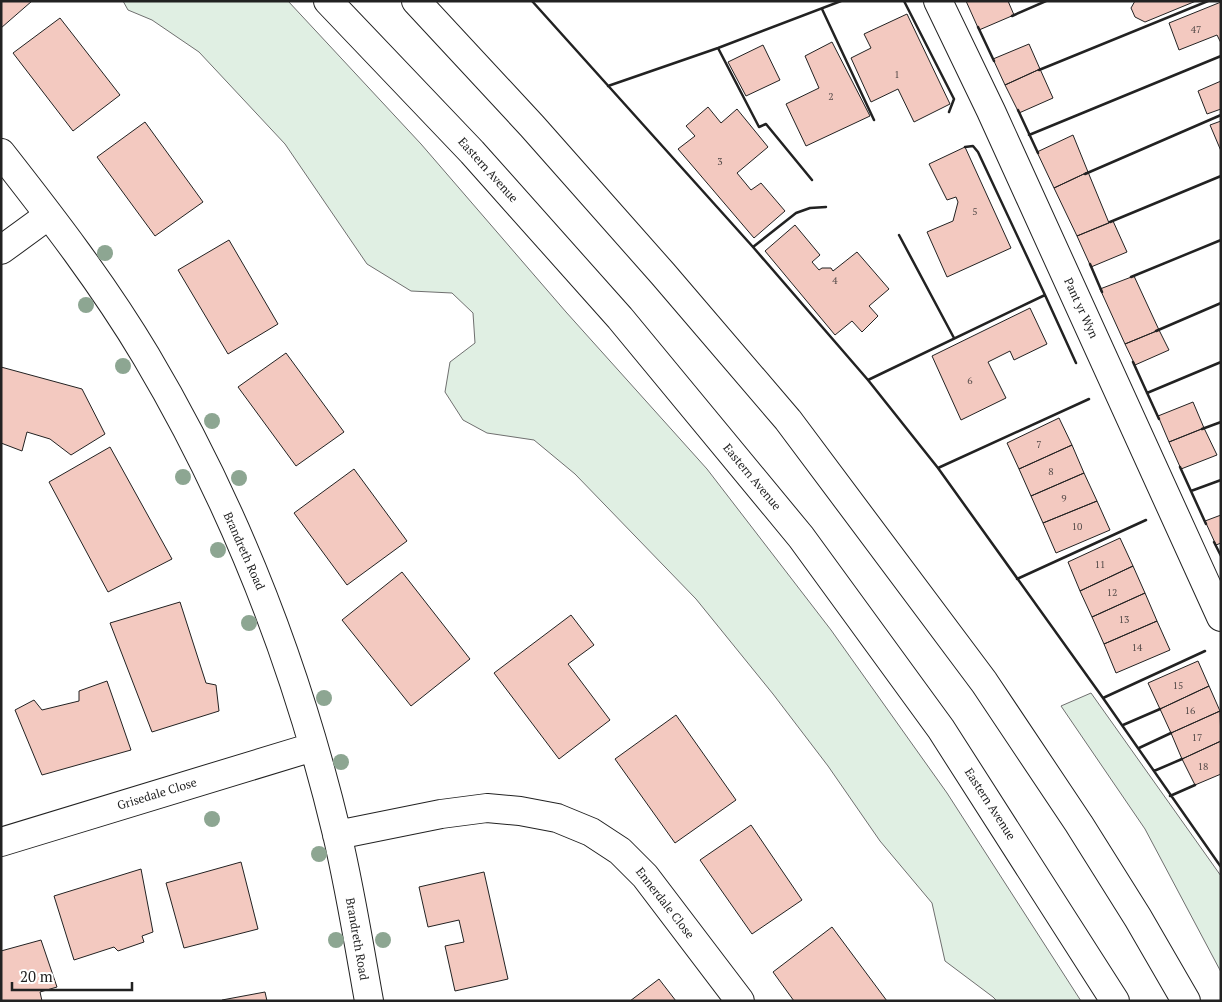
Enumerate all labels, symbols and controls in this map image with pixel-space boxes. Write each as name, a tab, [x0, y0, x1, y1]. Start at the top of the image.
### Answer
house number: 47	[1191, 23, 1201, 36]
house number: 1	[894, 68, 900, 81]
house number: 2	[828, 90, 834, 103]
street label: Eastern Avenue	[455, 134, 522, 205]
house number: 3	[717, 155, 723, 168]
house number: 5	[972, 205, 978, 218]
house number: 4	[832, 274, 838, 287]
street label: Pant yr Wyn	[1061, 275, 1102, 340]
house number: 6	[967, 374, 973, 387]
house number: 7	[1036, 438, 1042, 451]
street label: Eastern Avenue	[720, 440, 785, 513]
house number: 8	[1048, 465, 1054, 478]
house number: 9	[1061, 492, 1067, 505]
street label: Brandreth Road	[221, 510, 268, 592]
house number: 10	[1072, 520, 1082, 533]
house number: 11	[1095, 558, 1105, 571]
house number: 12	[1107, 586, 1117, 599]
house number: 13	[1119, 613, 1129, 626]
house number: 14	[1132, 641, 1143, 654]
house number: 15	[1173, 679, 1183, 692]
house number: 16	[1185, 704, 1196, 717]
house number: 17	[1192, 731, 1202, 744]
house number: 18	[1198, 760, 1208, 773]
street label: Eastern Avenue	[962, 765, 1019, 842]
street label: Grisedale Close	[115, 774, 198, 813]
street label: Ennerdale Close	[633, 864, 698, 941]
street label: Brandreth Road	[343, 896, 372, 982]
scale bar	[12, 960, 132, 992]
text: 20 m	[20, 966, 53, 986]

